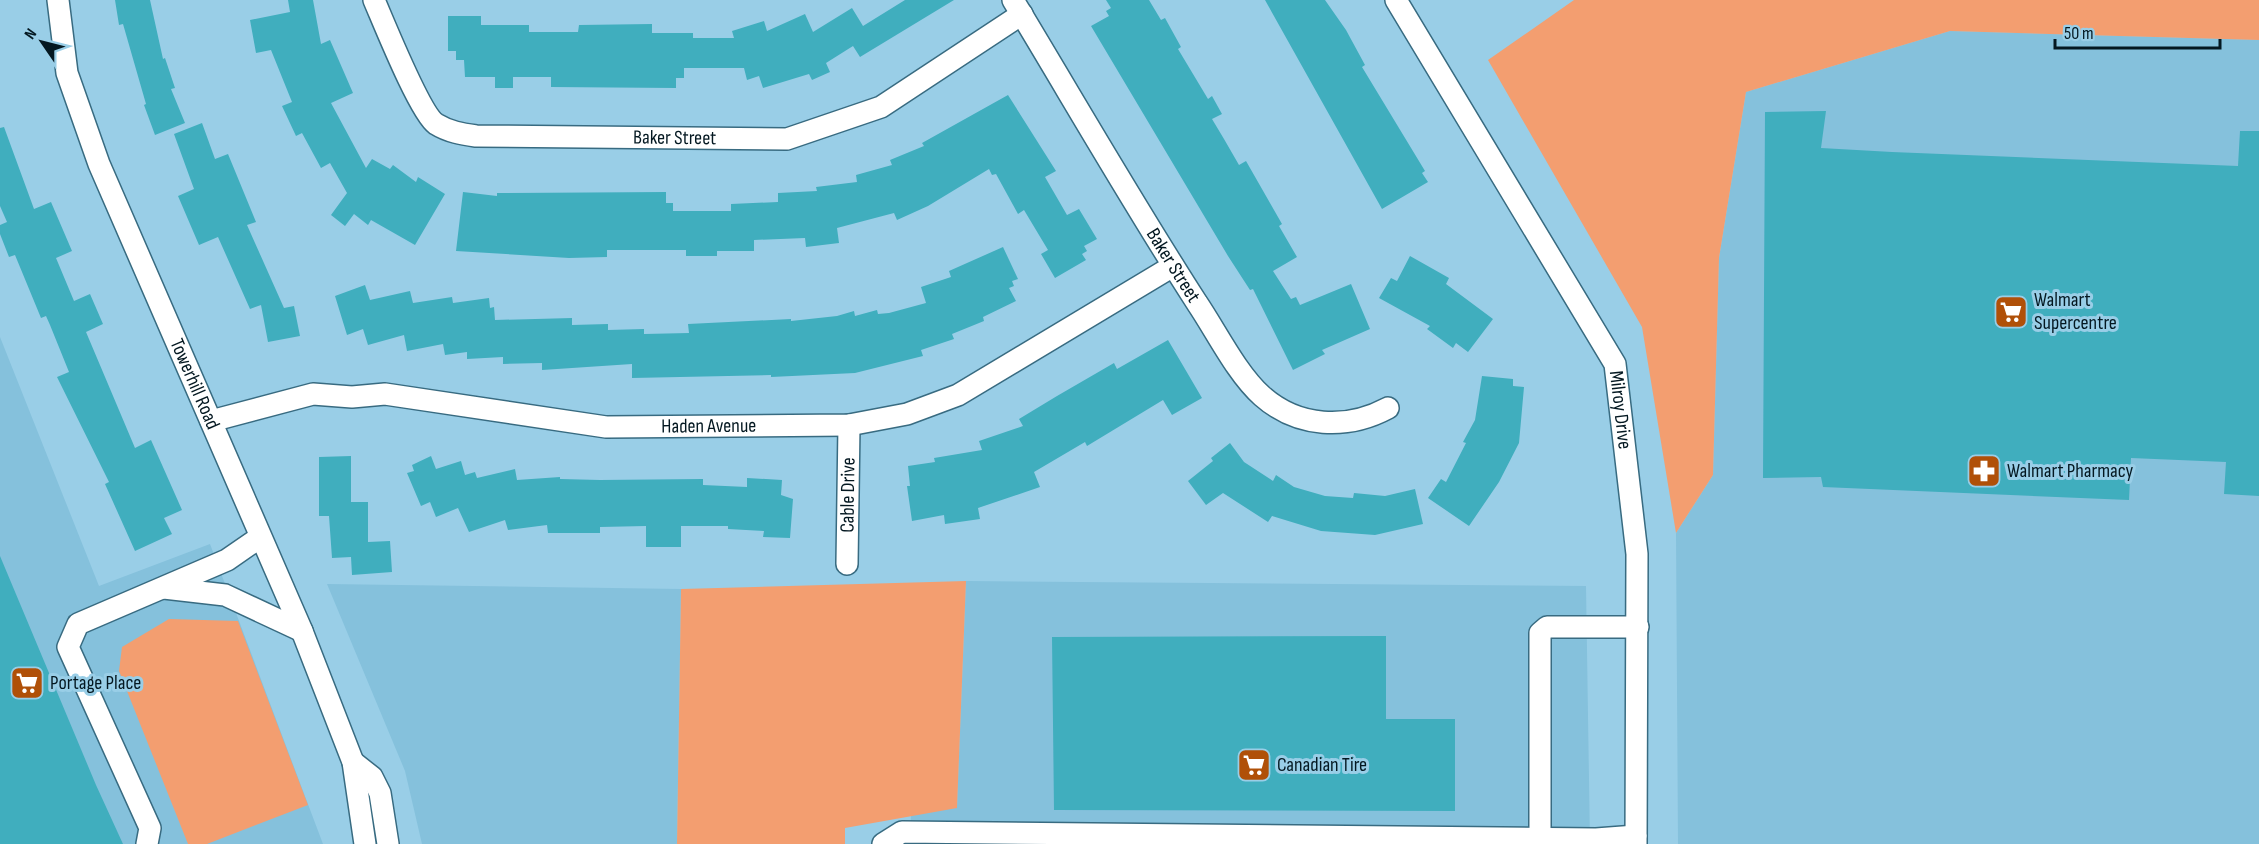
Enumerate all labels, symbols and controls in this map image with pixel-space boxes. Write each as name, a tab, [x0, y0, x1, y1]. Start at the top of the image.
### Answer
north arrow	[12, 12, 72, 72]
scale bar	[2055, 12, 2220, 50]
text: 50 m	[2064, 23, 2094, 44]
text: N	[21, 25, 41, 43]
street label: Baker Street	[633, 126, 716, 150]
street label: Baker Street	[1141, 224, 1206, 307]
place label: Walmart Supercentre	[2034, 288, 2117, 335]
supermarket icon: Walmart Supercentre	[1993, 294, 2029, 330]
street label: Towerhill Road	[164, 335, 225, 433]
street label: Milroy Drive	[1604, 369, 1637, 450]
street label: Haden Avenue	[661, 414, 756, 439]
pharmacy icon: Walmart Pharmacy	[1966, 453, 2002, 489]
street label: Cable Drive	[835, 457, 861, 533]
place label: Walmart Pharmacy	[2007, 459, 2134, 483]
supermarket icon: Portage Place	[9, 665, 45, 701]
place label: Portage Place	[50, 671, 141, 695]
supermarket icon: Canadian Tire	[1236, 747, 1272, 783]
place label: Canadian Tire	[1277, 753, 1367, 777]

